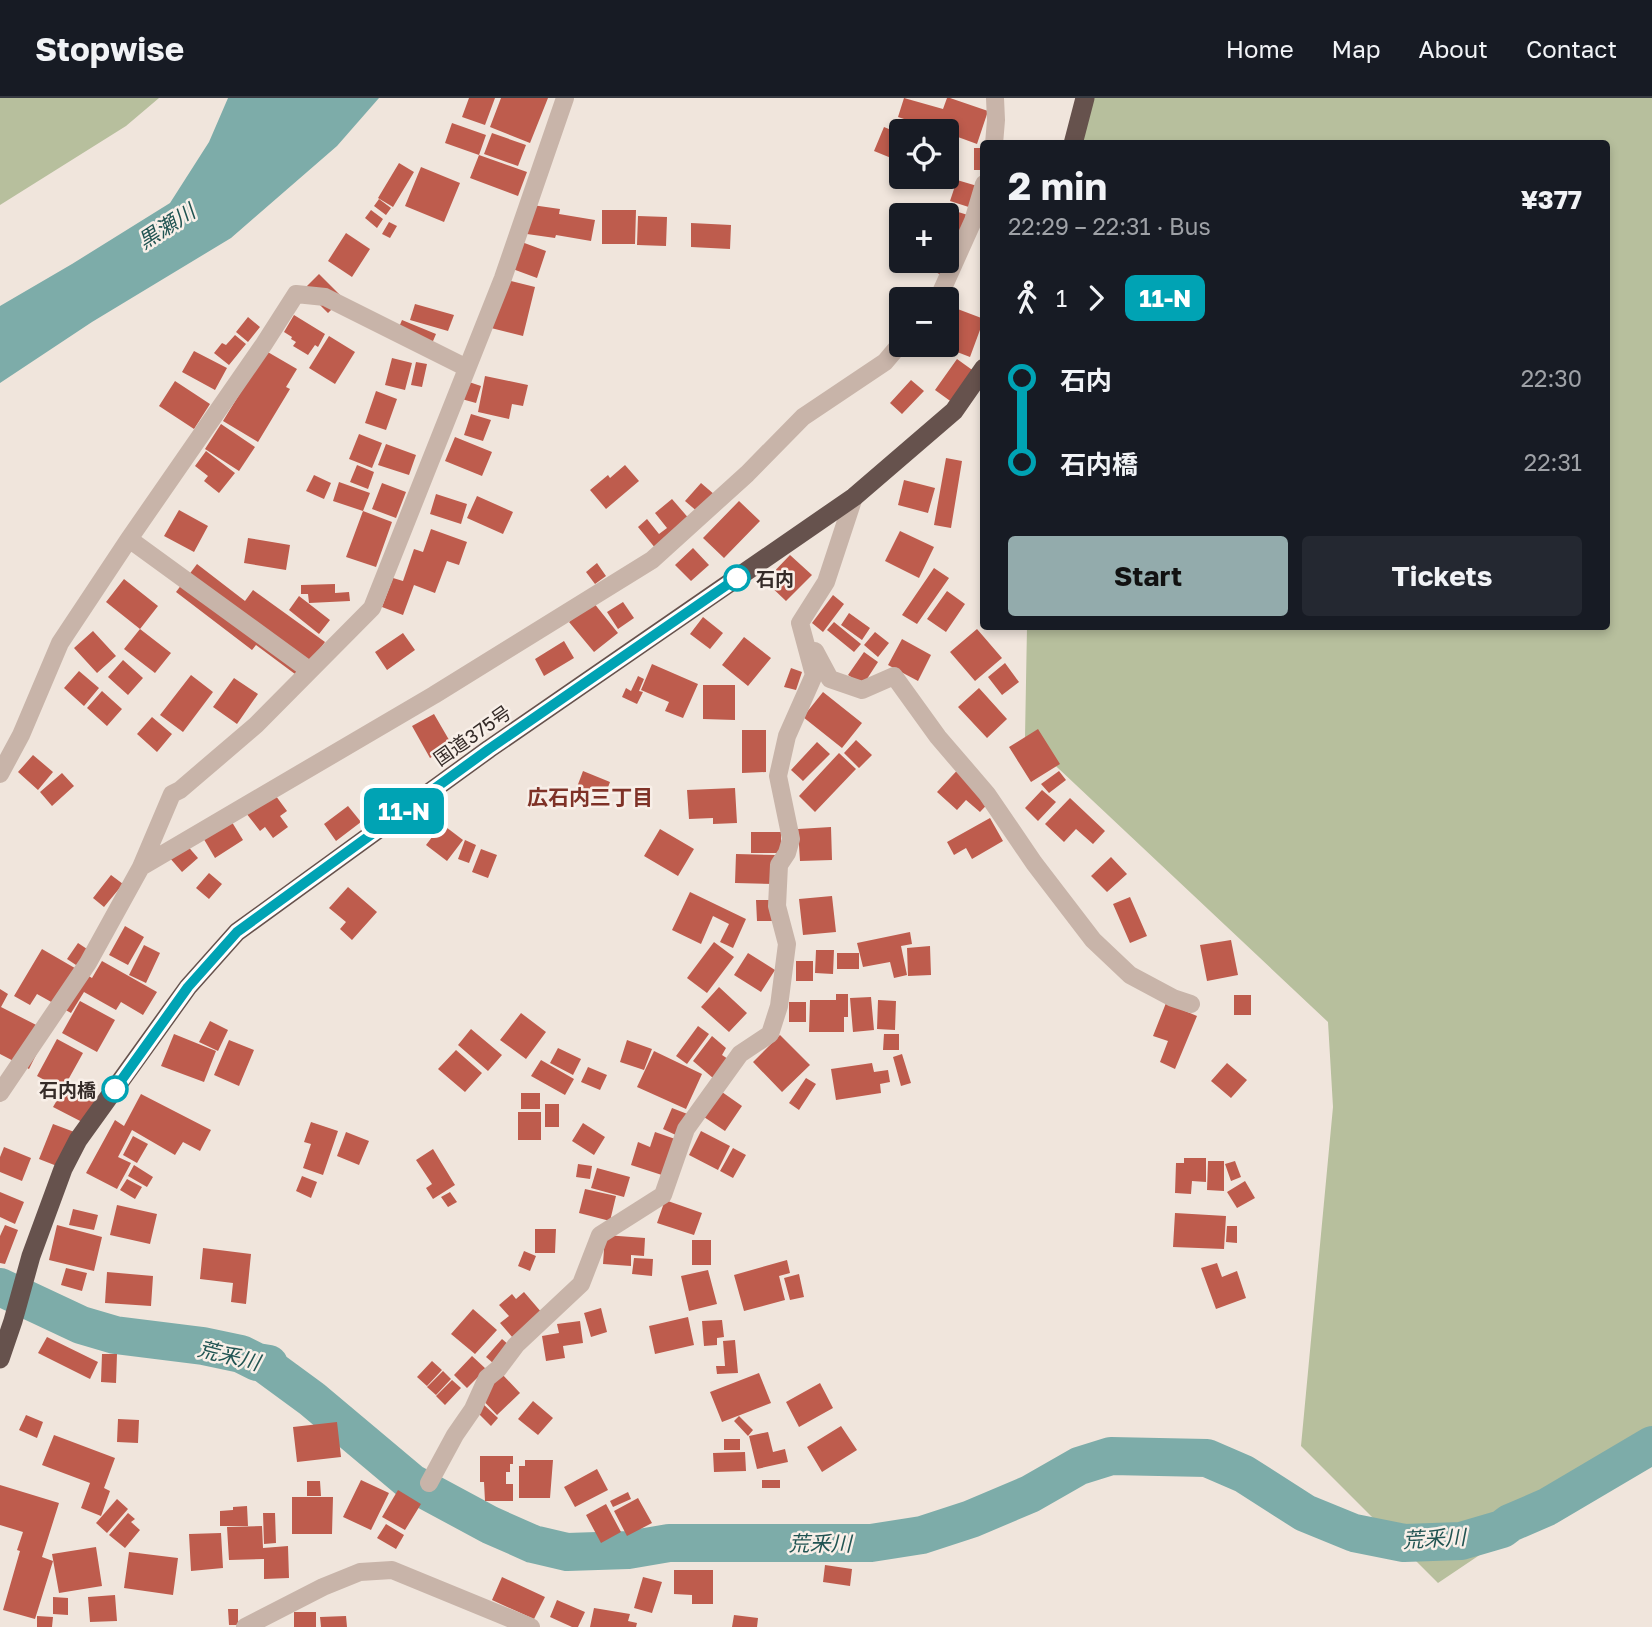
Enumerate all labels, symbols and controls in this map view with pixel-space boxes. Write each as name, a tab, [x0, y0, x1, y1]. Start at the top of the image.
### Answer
text: Stopwise	[35, 29, 184, 68]
text: Home	[1226, 34, 1294, 63]
text: Map	[1332, 34, 1381, 63]
text: About	[1419, 34, 1488, 63]
text: Contact	[1526, 34, 1617, 63]
map controls	[889, 119, 959, 357]
button: locate	[889, 119, 959, 189]
text: 2 min	[1008, 163, 1107, 208]
text: ¥377	[1521, 184, 1582, 215]
water label: 黒瀬川	[133, 197, 201, 254]
button: +	[889, 203, 959, 273]
text: 22:29 – 22:31 · Bus	[1008, 212, 1211, 240]
icon: walk	[1008, 279, 1046, 317]
icon: forward	[1077, 279, 1115, 317]
text: 11-N	[1139, 283, 1191, 312]
text: 1	[1056, 284, 1067, 312]
button: −	[889, 287, 959, 357]
text: 22:30	[1521, 364, 1582, 392]
text: 石内	[1060, 365, 1112, 396]
text: 22:31	[1524, 448, 1582, 476]
text: 石内橋	[1060, 449, 1138, 480]
button: Start	[1008, 536, 1288, 616]
button: Tickets	[1302, 536, 1582, 616]
marker: 石内	[724, 565, 750, 591]
place label: 石内	[756, 567, 794, 590]
street label: 国道375号	[429, 700, 515, 770]
district label: 広石内三丁目	[527, 784, 653, 810]
line badge: 11-N	[355, 788, 453, 834]
text: 11-N	[378, 796, 430, 825]
marker: 石内橋	[102, 1076, 128, 1102]
place label: 石内橋	[39, 1078, 96, 1101]
water label: 荒釆川	[195, 1335, 265, 1376]
water label: 荒釆川	[1402, 1523, 1468, 1553]
water label: 荒釆川	[789, 1530, 853, 1556]

